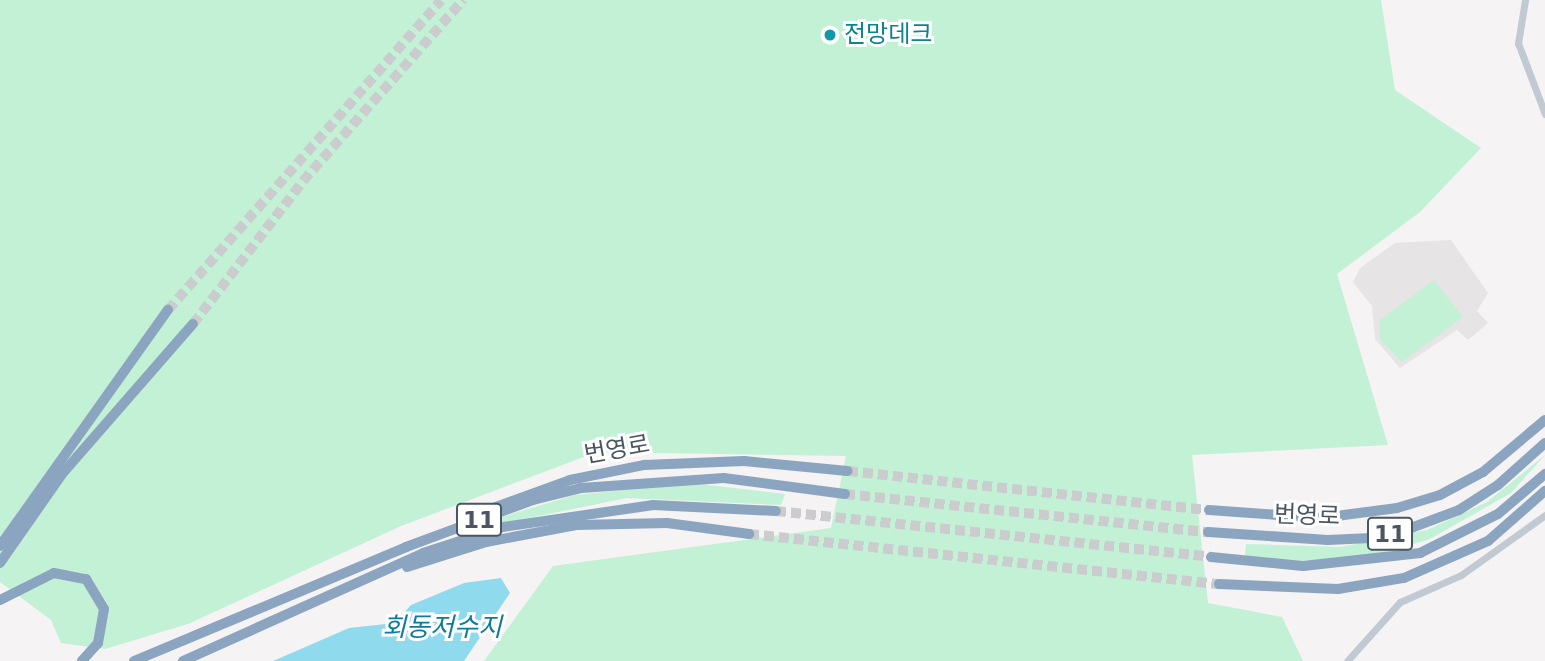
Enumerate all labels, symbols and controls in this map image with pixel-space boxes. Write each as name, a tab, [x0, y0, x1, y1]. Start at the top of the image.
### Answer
place label: 전망데크	[844, 21, 932, 49]
marker: 전망데크	[822, 27, 838, 43]
street label: 번영로	[582, 430, 652, 470]
road number: 11	[454, 500, 504, 540]
street label: 번영로	[1273, 500, 1341, 532]
road number: 11	[1366, 514, 1414, 554]
water label: 회동저수지	[382, 612, 502, 644]

